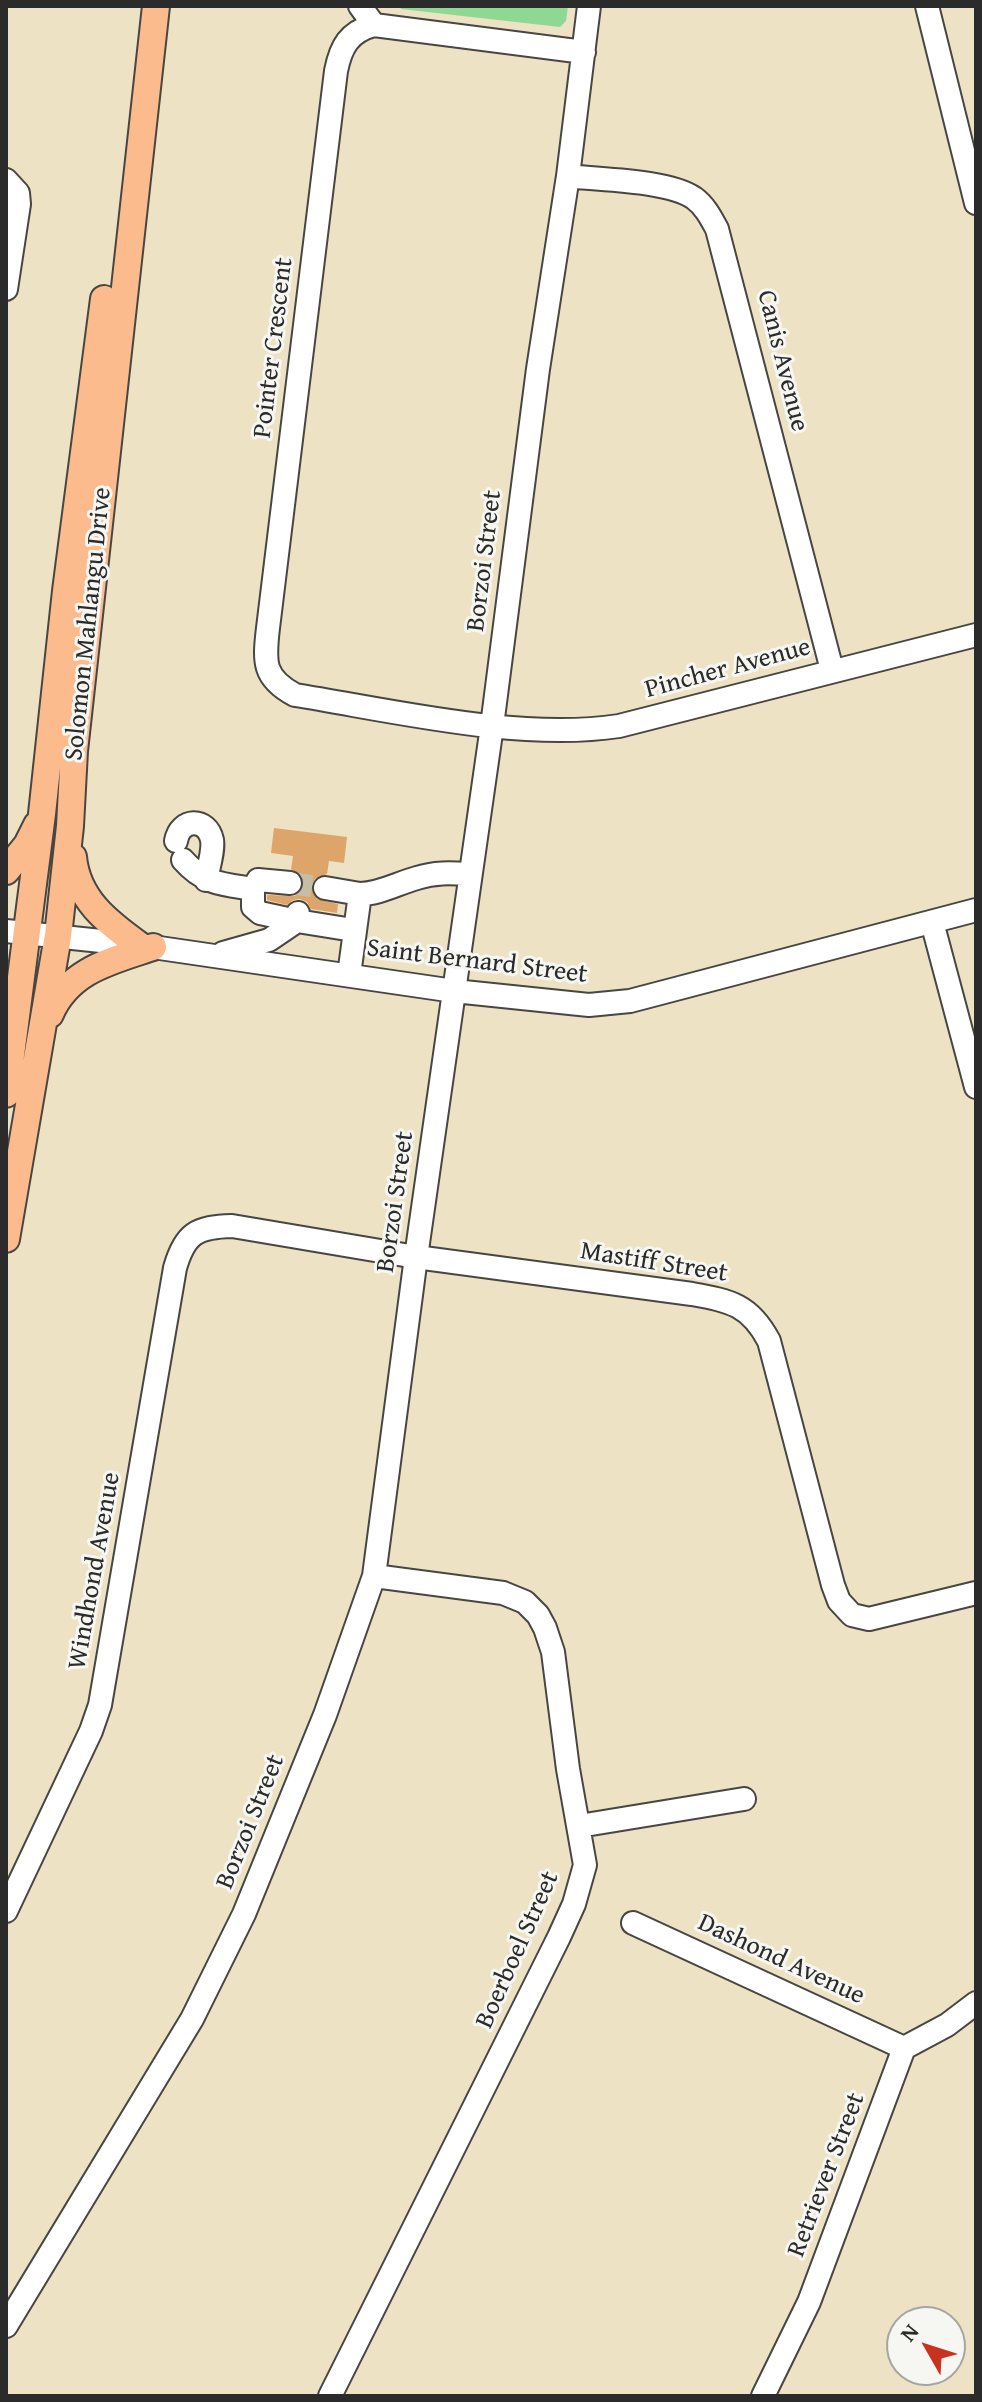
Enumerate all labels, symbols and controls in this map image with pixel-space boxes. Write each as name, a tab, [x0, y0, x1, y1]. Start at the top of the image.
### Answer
street label: Pointer Crescent	[247, 256, 301, 440]
street label: Canis Avenue	[749, 287, 815, 435]
street label: Solomon Mahlangu Drive	[59, 486, 119, 762]
street label: Borzoi Street	[461, 489, 509, 633]
street label: Pincher Avenue	[642, 632, 814, 706]
street label: Saint Bernard Street	[365, 933, 589, 991]
street label: Borzoi Street	[371, 1129, 421, 1275]
street label: Mastiff Street	[578, 1236, 730, 1290]
street label: Windhond Avenue	[62, 1470, 128, 1672]
street label: Borzoi Street	[210, 1750, 292, 1894]
street label: Boerboel Street	[469, 1867, 567, 2033]
street label: Dashond Avenue	[693, 1908, 869, 2012]
street label: Retriever Street	[781, 2089, 873, 2261]
north arrow	[886, 2306, 966, 2386]
text: N	[892, 2316, 926, 2348]

